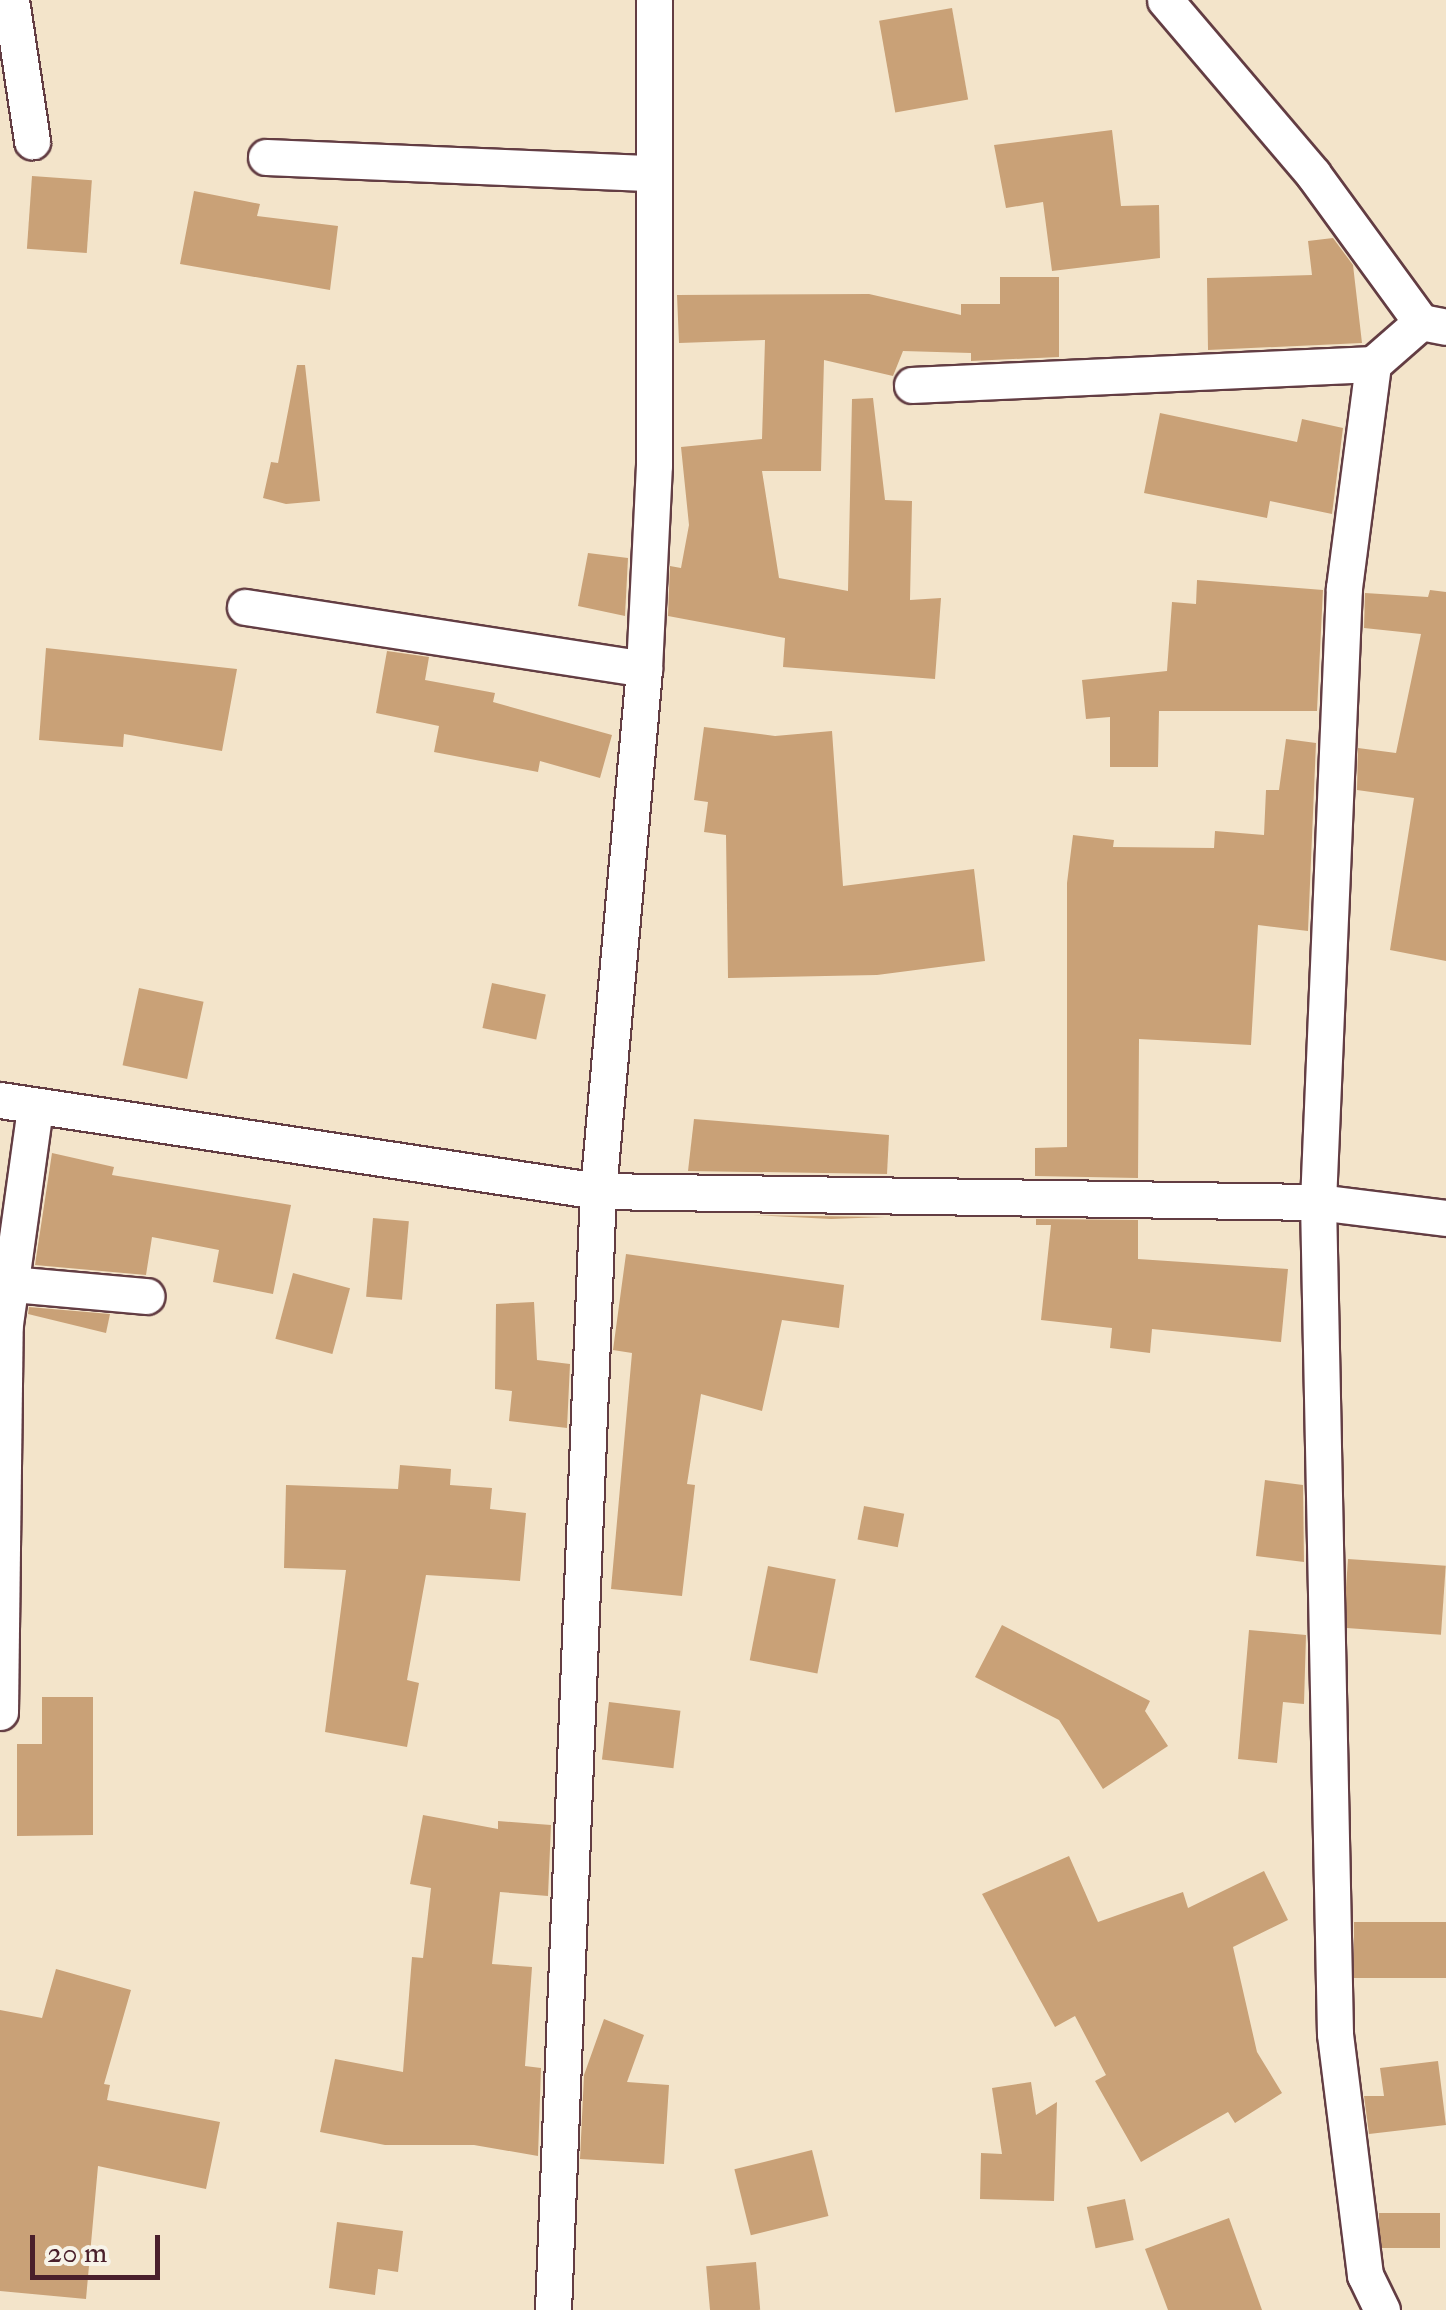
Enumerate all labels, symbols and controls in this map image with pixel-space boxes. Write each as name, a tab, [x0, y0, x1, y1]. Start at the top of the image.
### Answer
scale bar	[35, 2215, 165, 2277]
text: 20 m	[47, 2234, 107, 2271]

